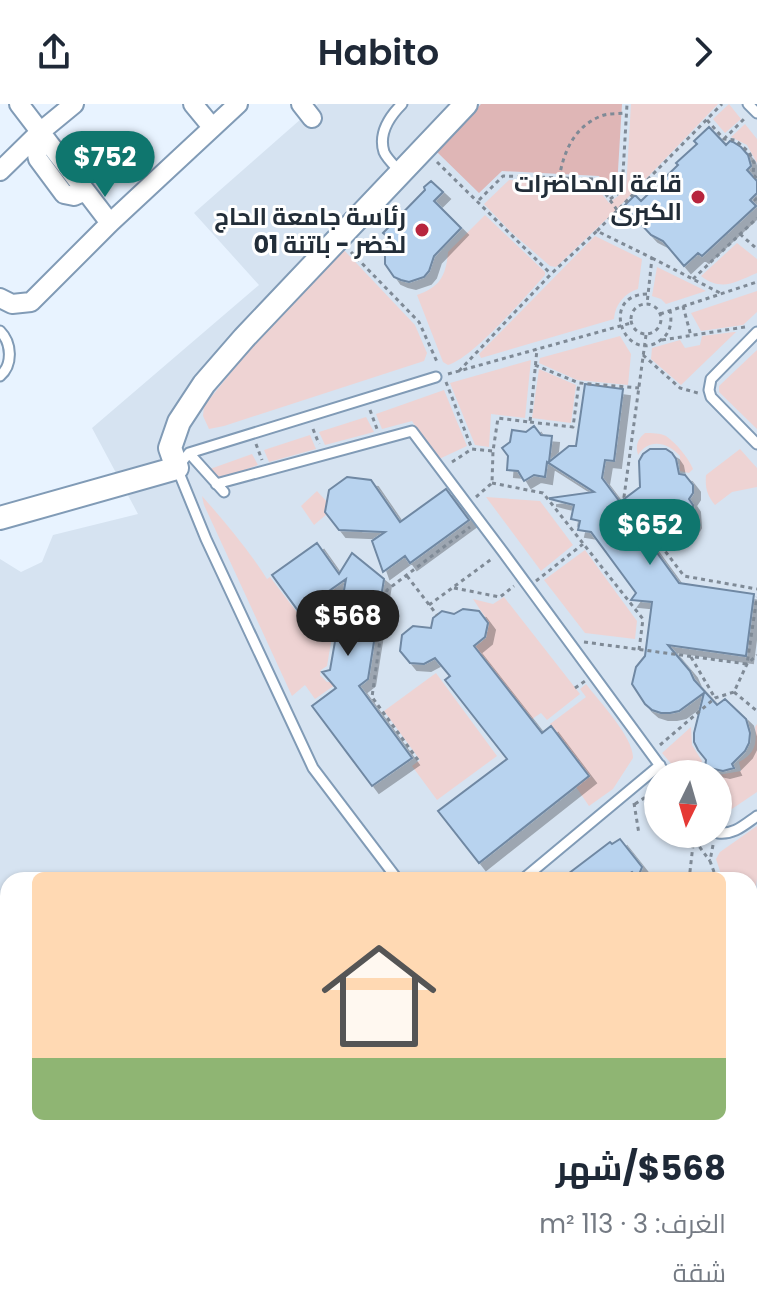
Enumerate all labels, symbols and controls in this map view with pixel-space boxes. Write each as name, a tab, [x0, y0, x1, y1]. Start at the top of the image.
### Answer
text: Habito	[318, 27, 439, 78]
icon: share	[32, 30, 76, 74]
icon: forward	[681, 30, 725, 74]
pin: $752	[58, 131, 152, 199]
text: $752	[74, 139, 136, 175]
place label: قاعة المحاضرات الكبرى	[514, 167, 682, 228]
marker: قاعة المحاضرات الكبرى	[689, 188, 707, 206]
place label: رئاسة جامعة الحاج لخضر - باتنة 01	[214, 200, 406, 261]
marker: رئاسة جامعة الحاج لخضر - باتنة 01	[413, 221, 431, 239]
pin: $652	[603, 499, 697, 567]
text: $652	[617, 507, 683, 543]
pin: $568	[301, 590, 395, 658]
text: $568	[314, 598, 382, 634]
north arrow	[644, 760, 732, 848]
map controls	[644, 760, 732, 848]
icon: home	[307, 924, 451, 1068]
text: $568/شهر	[556, 1144, 726, 1192]
text: الغرف: 3 · 113 m²	[539, 1206, 726, 1242]
text: شقة	[673, 1255, 726, 1291]

